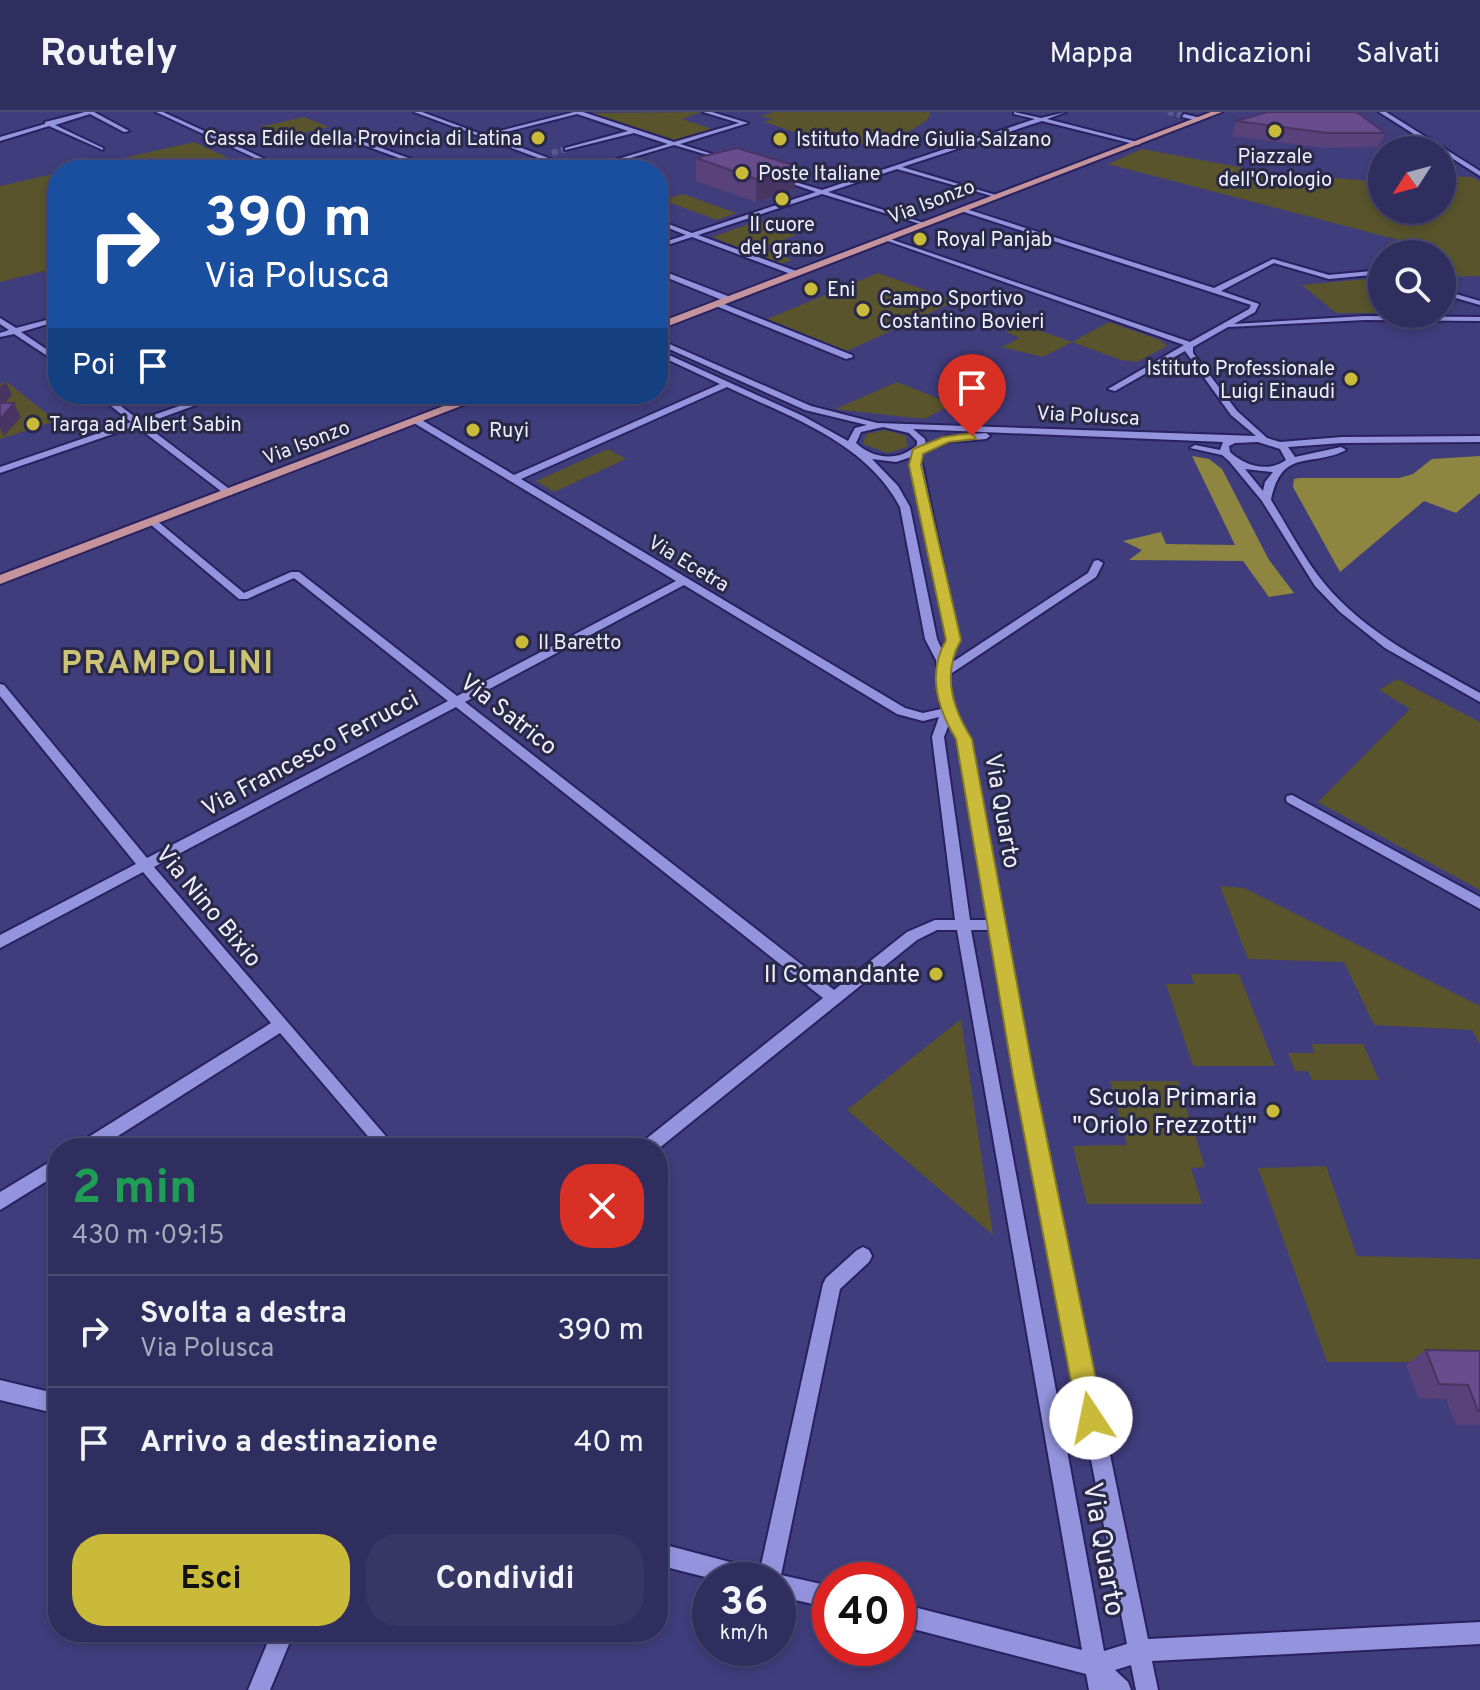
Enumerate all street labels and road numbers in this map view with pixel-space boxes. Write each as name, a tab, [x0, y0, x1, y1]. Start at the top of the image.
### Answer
street label: Via Isonzo	[884, 174, 979, 231]
street label: Via Polusca	[1036, 401, 1140, 433]
street label: Via Isonzo	[259, 415, 354, 472]
street label: Via Ecetra	[643, 530, 733, 599]
street label: Via Satrico	[453, 668, 563, 763]
street label: Via Francesco Ferrucci	[197, 685, 424, 825]
street label: Via Quarto	[976, 752, 1026, 871]
street label: Via Nino Bixio	[148, 840, 267, 974]
street label: Via Quarto	[1073, 1480, 1132, 1619]

